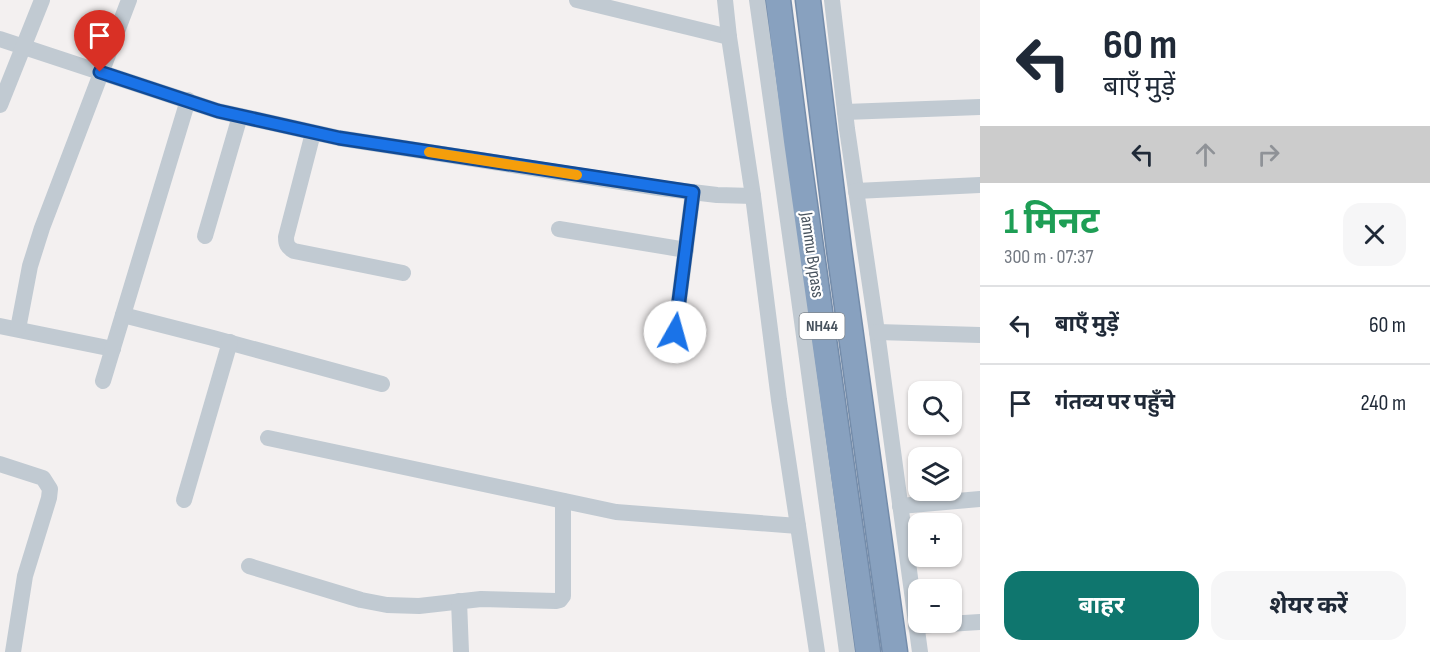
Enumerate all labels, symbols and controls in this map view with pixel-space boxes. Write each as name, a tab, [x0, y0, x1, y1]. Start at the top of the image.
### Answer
pin	[74, 10, 125, 72]
icon: arrive	[83, 19, 116, 52]
text: 60 m	[1103, 20, 1177, 71]
icon: left	[1004, 24, 1082, 102]
text: बाएँ मुड़ें	[1103, 71, 1175, 103]
icon: left	[1126, 138, 1159, 171]
icon: ahead	[1189, 138, 1222, 171]
icon: right	[1252, 138, 1285, 171]
text: 1 मिनट	[1004, 201, 1099, 244]
button: close	[1343, 203, 1406, 266]
street label: Jammu Bypass	[795, 210, 828, 299]
text: 300 m · 07:37	[1004, 245, 1093, 269]
position arrow	[643, 300, 707, 364]
icon: left	[1004, 309, 1037, 342]
text: बाएँ मुड़ें	[1055, 311, 1119, 338]
text: 60 m	[1369, 312, 1406, 339]
road number: NH44	[800, 313, 844, 339]
map controls	[908, 381, 962, 633]
button: search	[908, 381, 962, 435]
icon: arrive	[1004, 387, 1037, 420]
text: गंतव्य पर पहुँचे	[1055, 389, 1175, 416]
text: 240 m	[1360, 390, 1406, 417]
button: layers	[908, 447, 962, 501]
button: +	[908, 513, 962, 567]
button: बाहर	[1004, 571, 1199, 640]
button: शेयर करें	[1211, 571, 1406, 640]
button: −	[908, 579, 962, 633]

